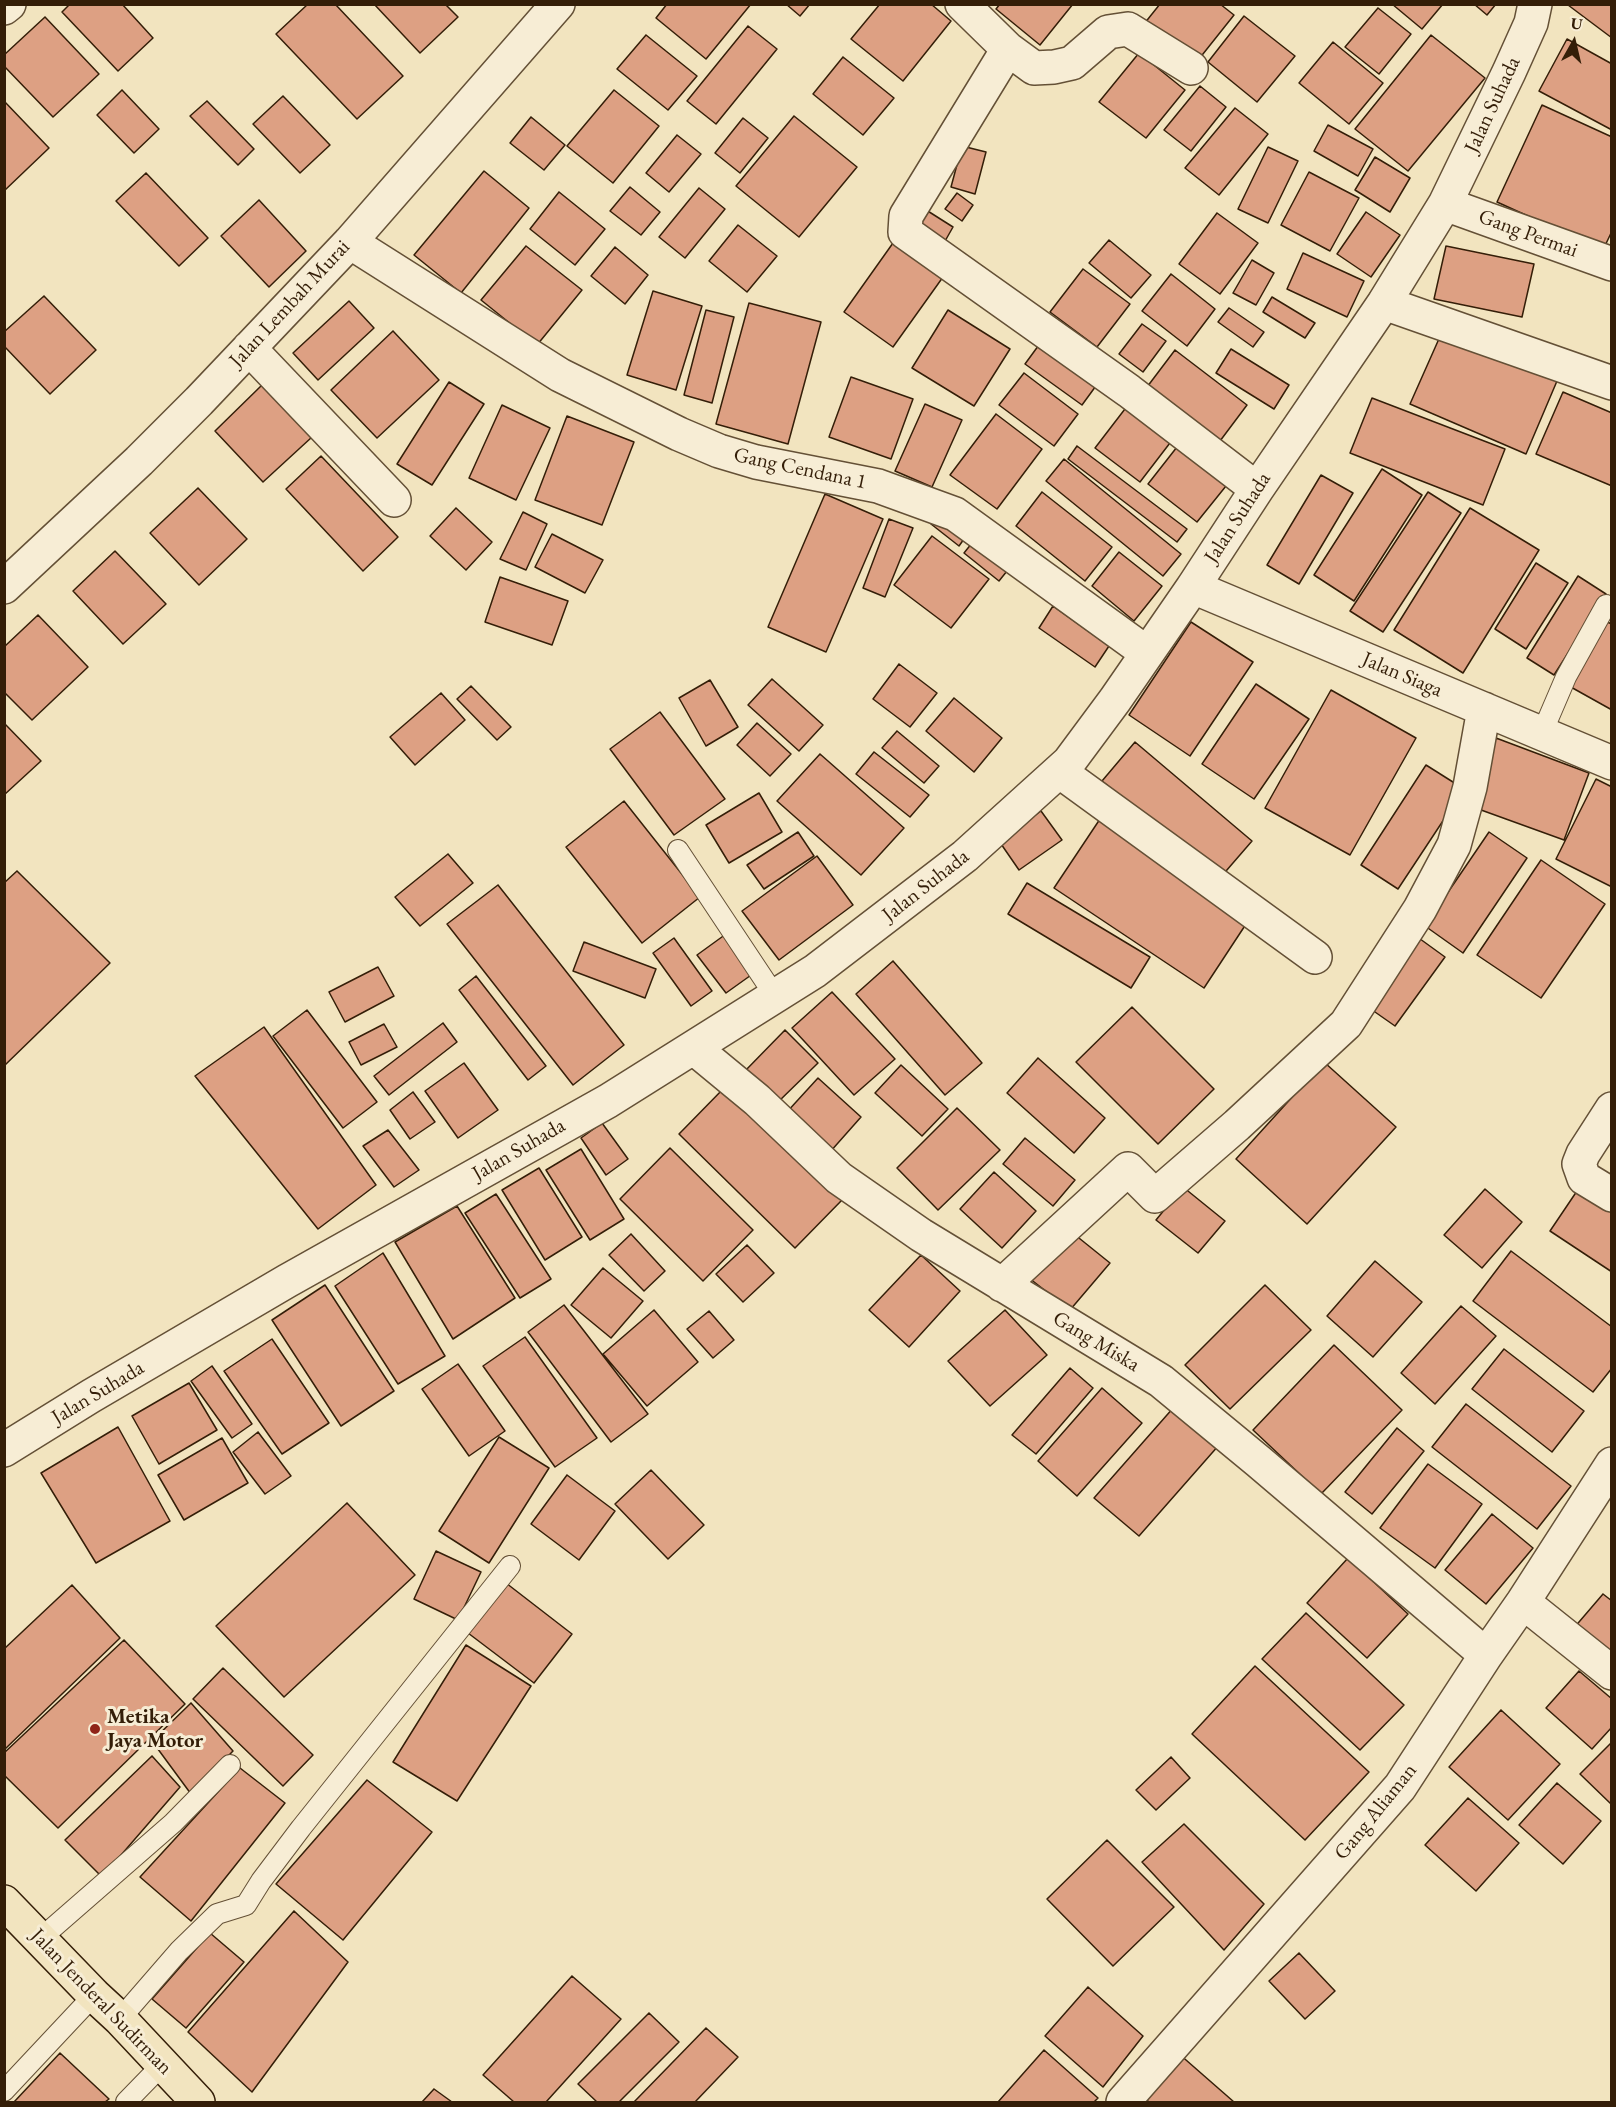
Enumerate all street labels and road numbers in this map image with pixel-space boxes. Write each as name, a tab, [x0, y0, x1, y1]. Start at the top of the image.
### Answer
street label: Jalan Suhada	[1460, 53, 1526, 157]
street label: Gang Permai	[1475, 204, 1581, 264]
street label: Jalan Lembah Murai	[224, 235, 356, 373]
street label: Gang Cendana 1	[731, 443, 869, 495]
street label: Jalan Suhada	[1199, 468, 1277, 568]
street label: Jalan Siaga	[1358, 647, 1446, 703]
street label: Jalan Suhada	[878, 844, 974, 928]
street label: Jalan Suhada	[468, 1113, 570, 1187]
street label: Gang Miska	[1048, 1306, 1144, 1378]
street label: Jalan Suhada	[47, 1356, 149, 1430]
street label: Gang Aliaman	[1329, 1759, 1423, 1865]
street label: Jalan Jenderal Sudirman	[25, 1924, 177, 2080]

